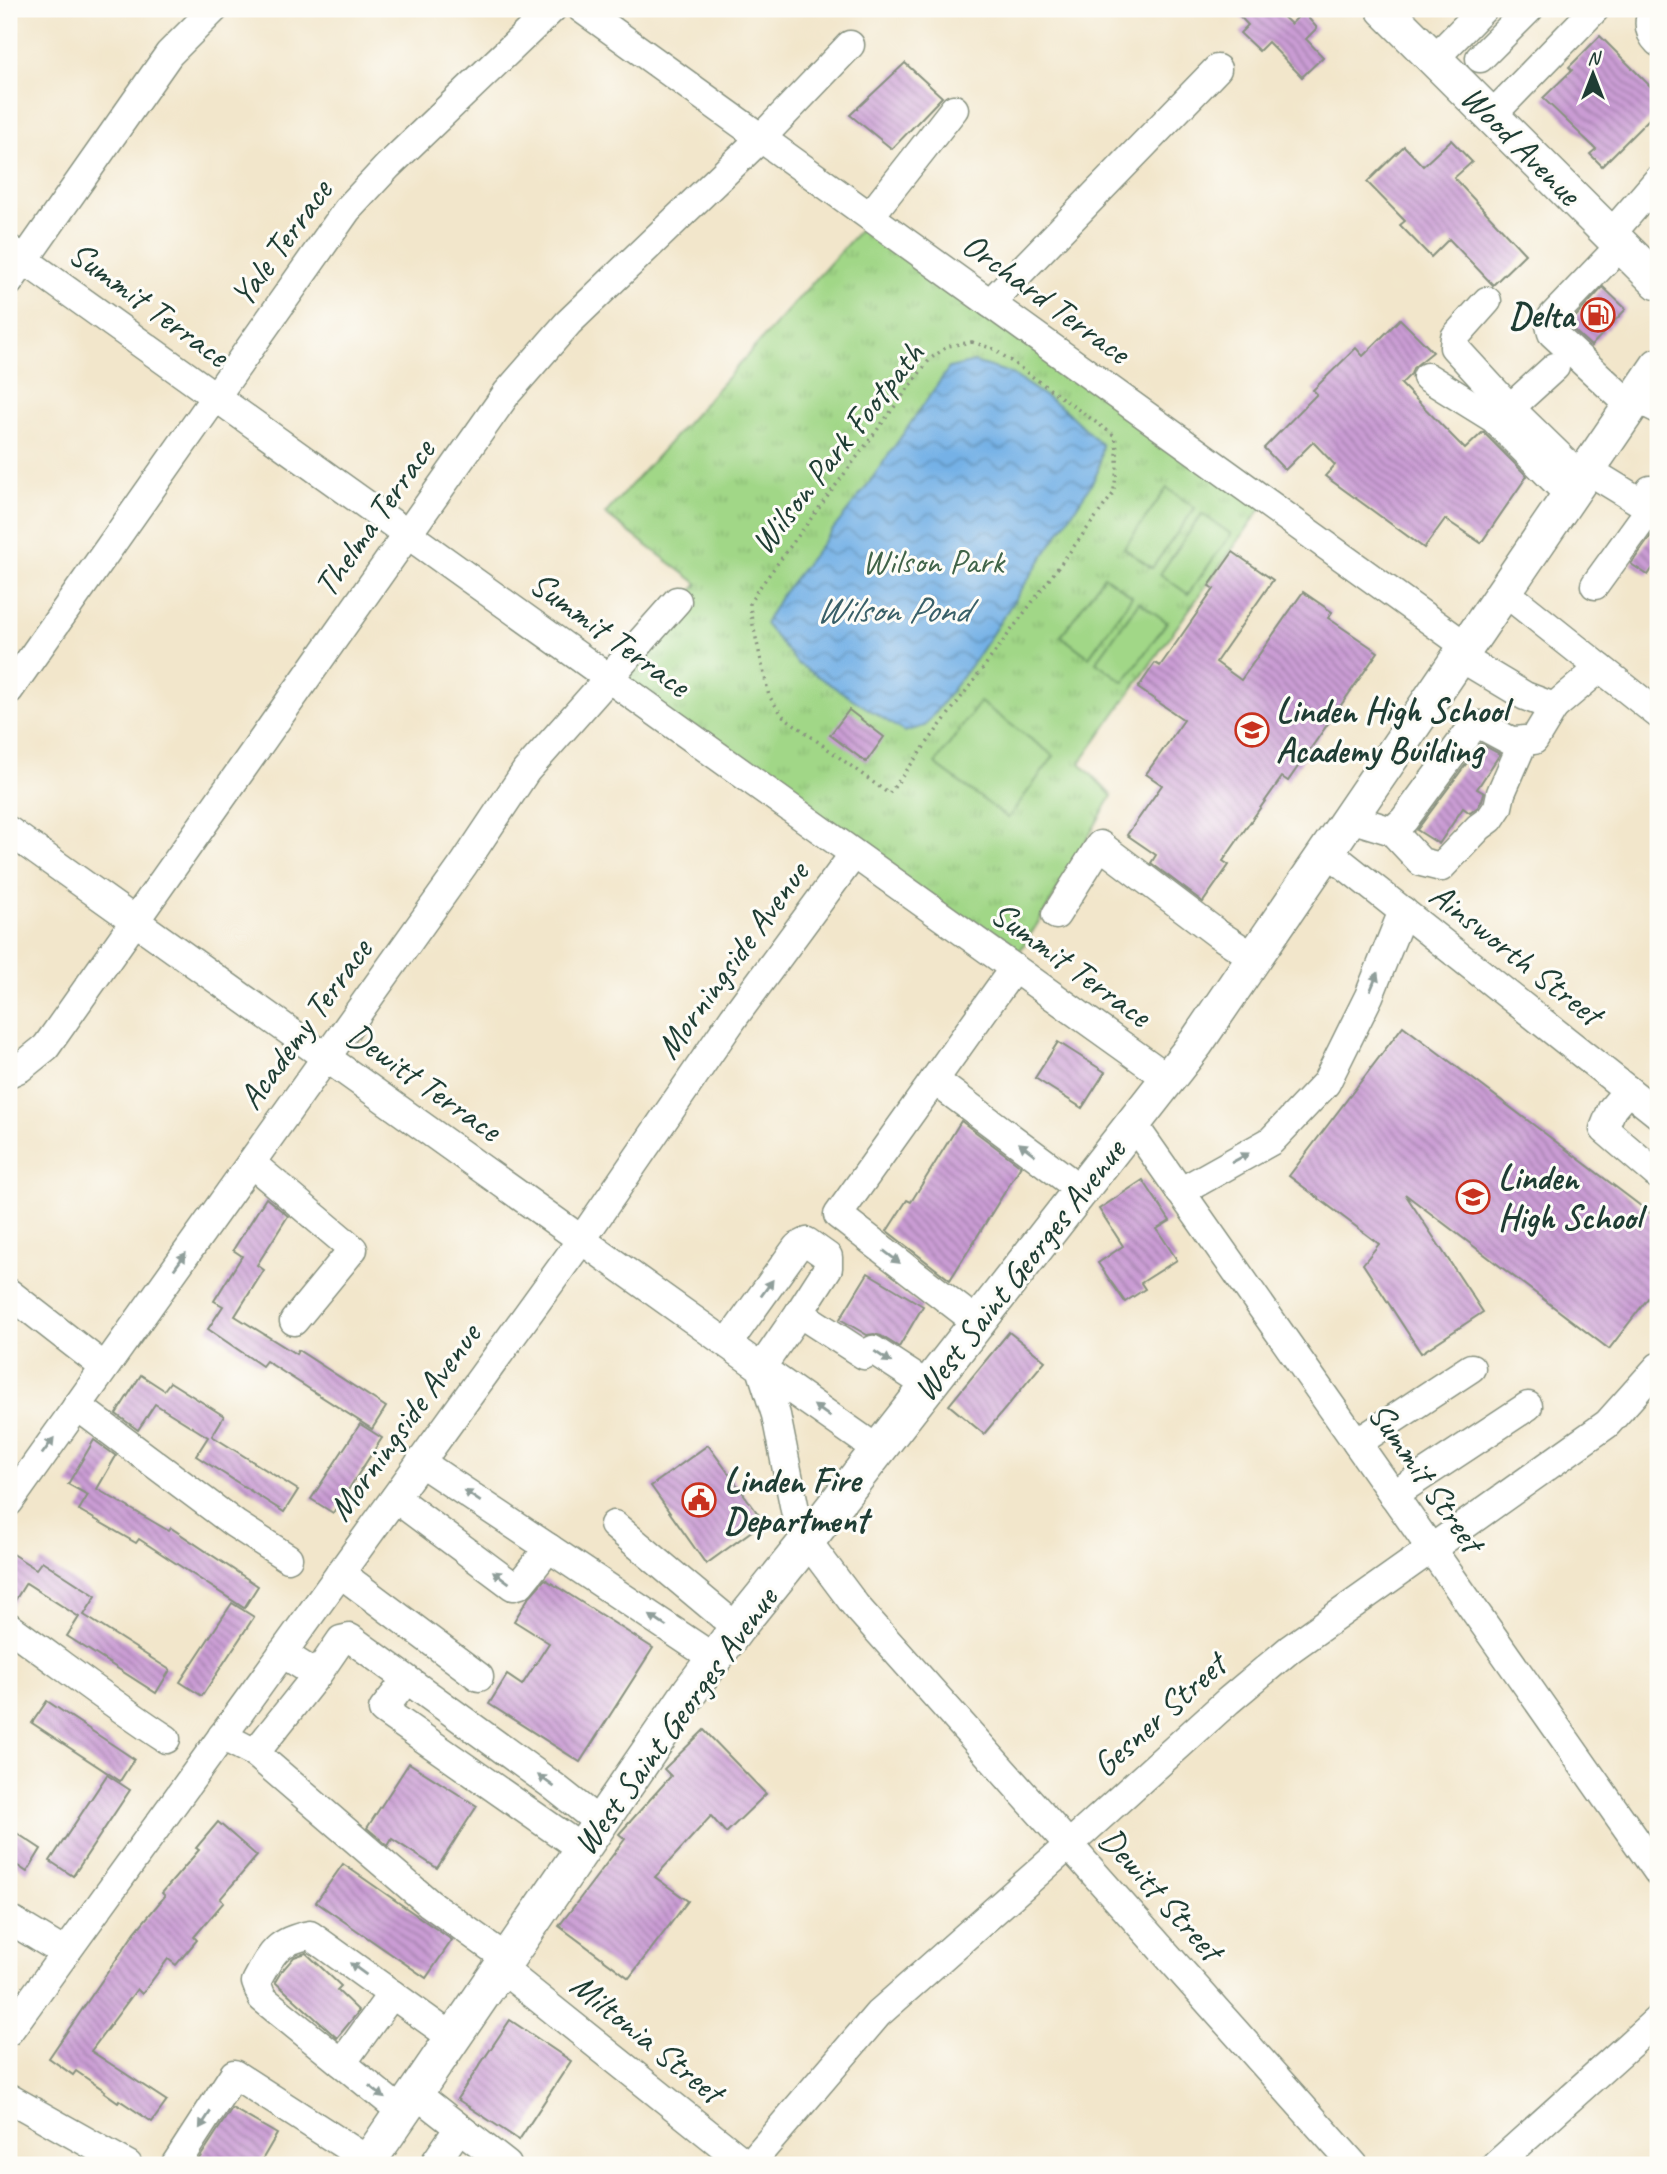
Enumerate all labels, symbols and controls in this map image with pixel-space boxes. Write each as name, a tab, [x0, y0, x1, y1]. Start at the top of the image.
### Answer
north arrow	[1558, 38, 1628, 108]
text: N	[1587, 46, 1602, 70]
street label: Wood Avenue	[1451, 75, 1593, 217]
street label: Yale Terrace	[220, 169, 344, 315]
street label: Orchard Terrace	[953, 222, 1141, 376]
street label: Summit Terrace	[60, 231, 240, 379]
place label: Delta	[1509, 293, 1577, 338]
fuel station icon: Delta	[1579, 296, 1617, 334]
street label: Wilson Park Footpath	[741, 333, 933, 563]
street label: Thelma Terrace	[303, 428, 446, 606]
park label: Wilson Park	[862, 540, 1004, 582]
street label: Summit Terrace	[521, 561, 701, 709]
water label: Wilson Pond	[816, 586, 980, 633]
place label: Linden High School Academy Building	[1276, 688, 1514, 773]
school or university icon: Linden High School Academy Building	[1233, 711, 1271, 749]
street label: Morningside Avenue	[645, 850, 820, 1068]
street label: Ainsworth Street	[1421, 873, 1615, 1038]
street label: Summit Terrace	[982, 891, 1162, 1039]
street label: Academy Terrace	[228, 928, 384, 1118]
one-way arrow	[1369, 972, 1380, 993]
street label: Dewitt Terrace	[338, 1012, 512, 1153]
street label: West Saint Georges Avenue	[902, 1128, 1137, 1410]
one-way arrow	[1017, 1142, 1036, 1156]
one-way arrow	[1230, 1152, 1249, 1164]
place label: Linden High School	[1498, 1155, 1648, 1240]
school or university icon: Linden High School	[1454, 1178, 1492, 1216]
one-way arrow	[883, 1250, 901, 1264]
one-way arrow	[173, 1252, 187, 1270]
one-way arrow	[760, 1279, 774, 1297]
street label: Morningside Avenue	[317, 1312, 492, 1530]
one-way arrow	[873, 1350, 893, 1363]
street label: Summit Street	[1358, 1393, 1497, 1564]
one-way arrow	[813, 1404, 831, 1418]
one-way arrow	[41, 1437, 55, 1455]
place label: Linden Fire Department	[724, 1458, 873, 1543]
public building icon: Linden Fire Department	[680, 1481, 718, 1519]
one-way arrow	[462, 1490, 482, 1503]
one-way arrow	[492, 1570, 510, 1584]
street label: West Saint Georges Avenue	[562, 1576, 789, 1864]
one-way arrow	[648, 1615, 668, 1628]
street label: Gesner Street	[1083, 1640, 1239, 1787]
one-way arrow	[537, 1774, 555, 1788]
street label: Dewitt Street	[1089, 1818, 1236, 1973]
one-way arrow	[349, 1962, 367, 1976]
street label: Miltonia Street	[561, 1963, 736, 2116]
one-way arrow	[368, 2084, 386, 2098]
one-way arrow	[198, 2110, 211, 2130]

